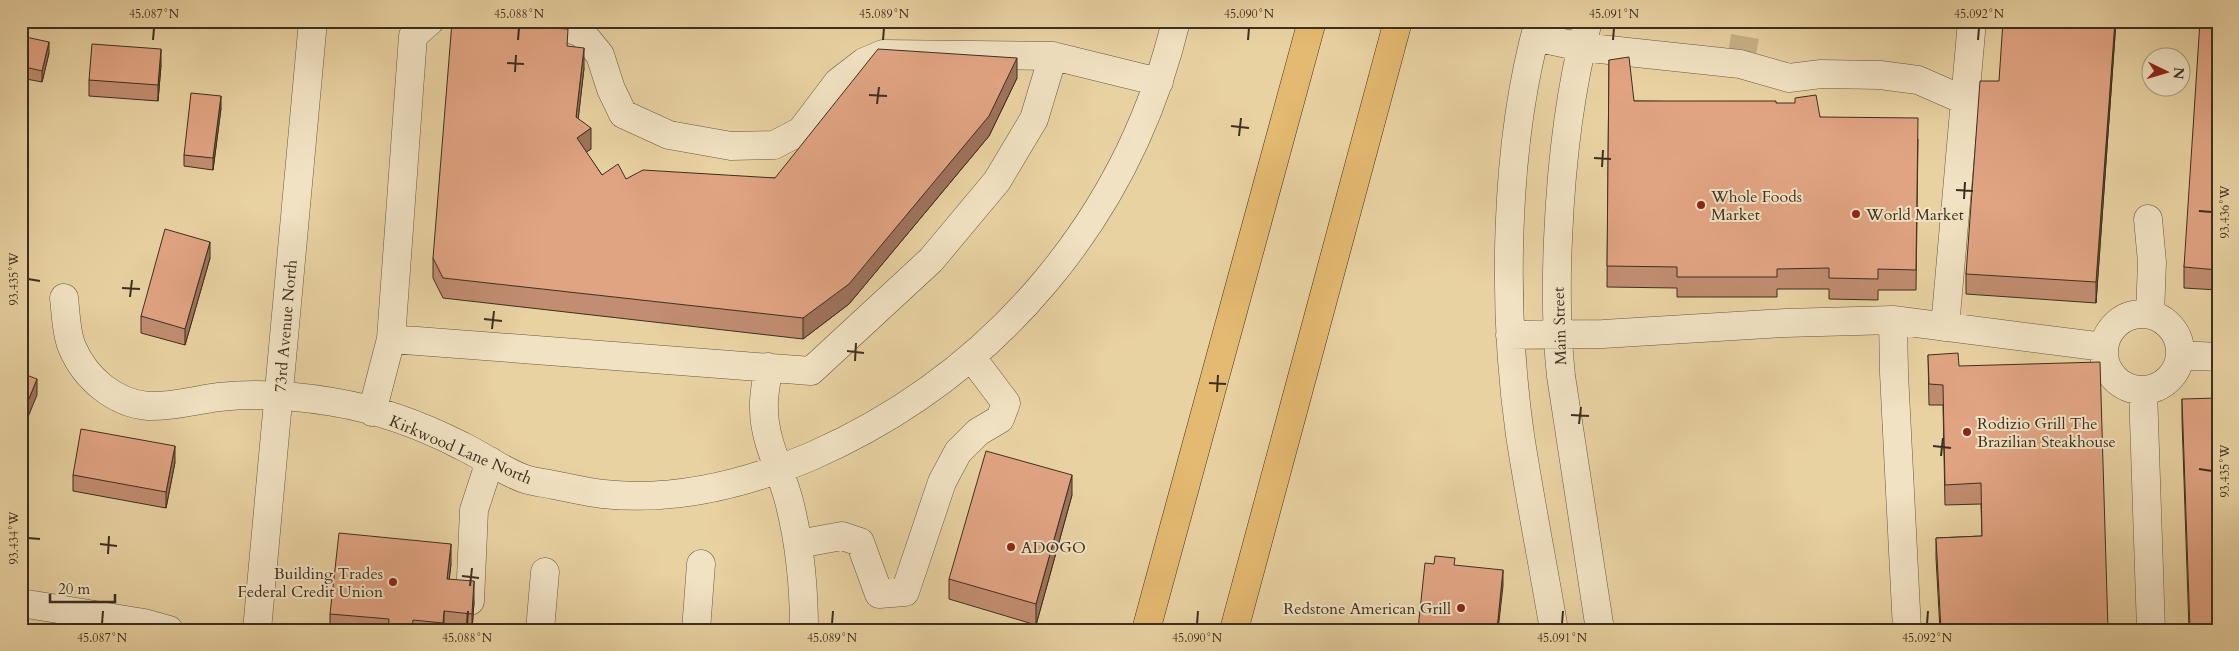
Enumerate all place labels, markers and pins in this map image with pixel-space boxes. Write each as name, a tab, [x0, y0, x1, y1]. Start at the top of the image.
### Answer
place label: Whole Foods Market	[1710, 186, 1802, 226]
marker: Whole Foods Market	[1695, 199, 1707, 211]
place label: World Market	[1865, 204, 1964, 226]
marker: World Market	[1850, 208, 1862, 220]
place label: Rodizio Grill The Brazilian Steakhouse	[1977, 413, 2116, 453]
marker: Rodizio Grill The Brazilian Steakhouse	[1961, 426, 1973, 438]
place label: ADOGO	[1021, 537, 1086, 559]
marker: ADOGO	[1005, 541, 1017, 553]
place label: Building Trades Federal Credit Union	[238, 563, 383, 603]
marker: Building Trades Federal Credit Union	[387, 576, 399, 588]
place label: Redstone American Grill	[1283, 598, 1451, 620]
marker: Redstone American Grill	[1455, 602, 1467, 614]

